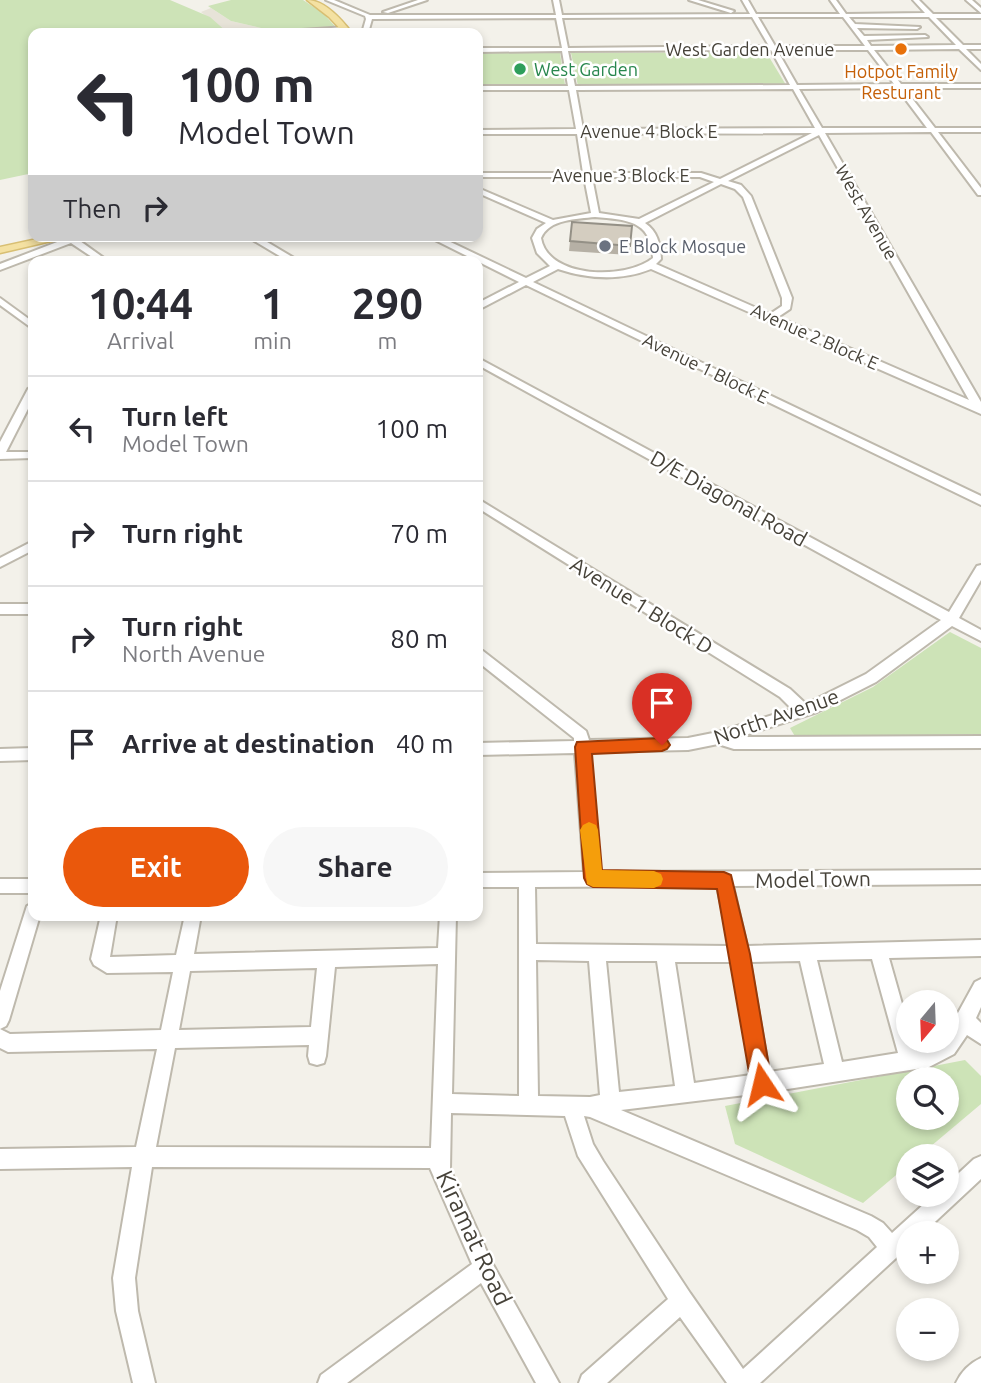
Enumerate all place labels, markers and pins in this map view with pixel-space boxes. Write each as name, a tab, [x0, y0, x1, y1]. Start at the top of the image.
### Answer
marker: Hotpot Family Resturant	[893, 41, 909, 57]
place label: West Garden	[534, 59, 638, 79]
marker: West Garden	[512, 61, 528, 77]
place label: Hotpot Family Resturant	[844, 61, 958, 102]
place label: E Block Mosque	[619, 236, 746, 256]
marker: E Block Mosque	[597, 238, 613, 254]
pin	[632, 673, 692, 745]

